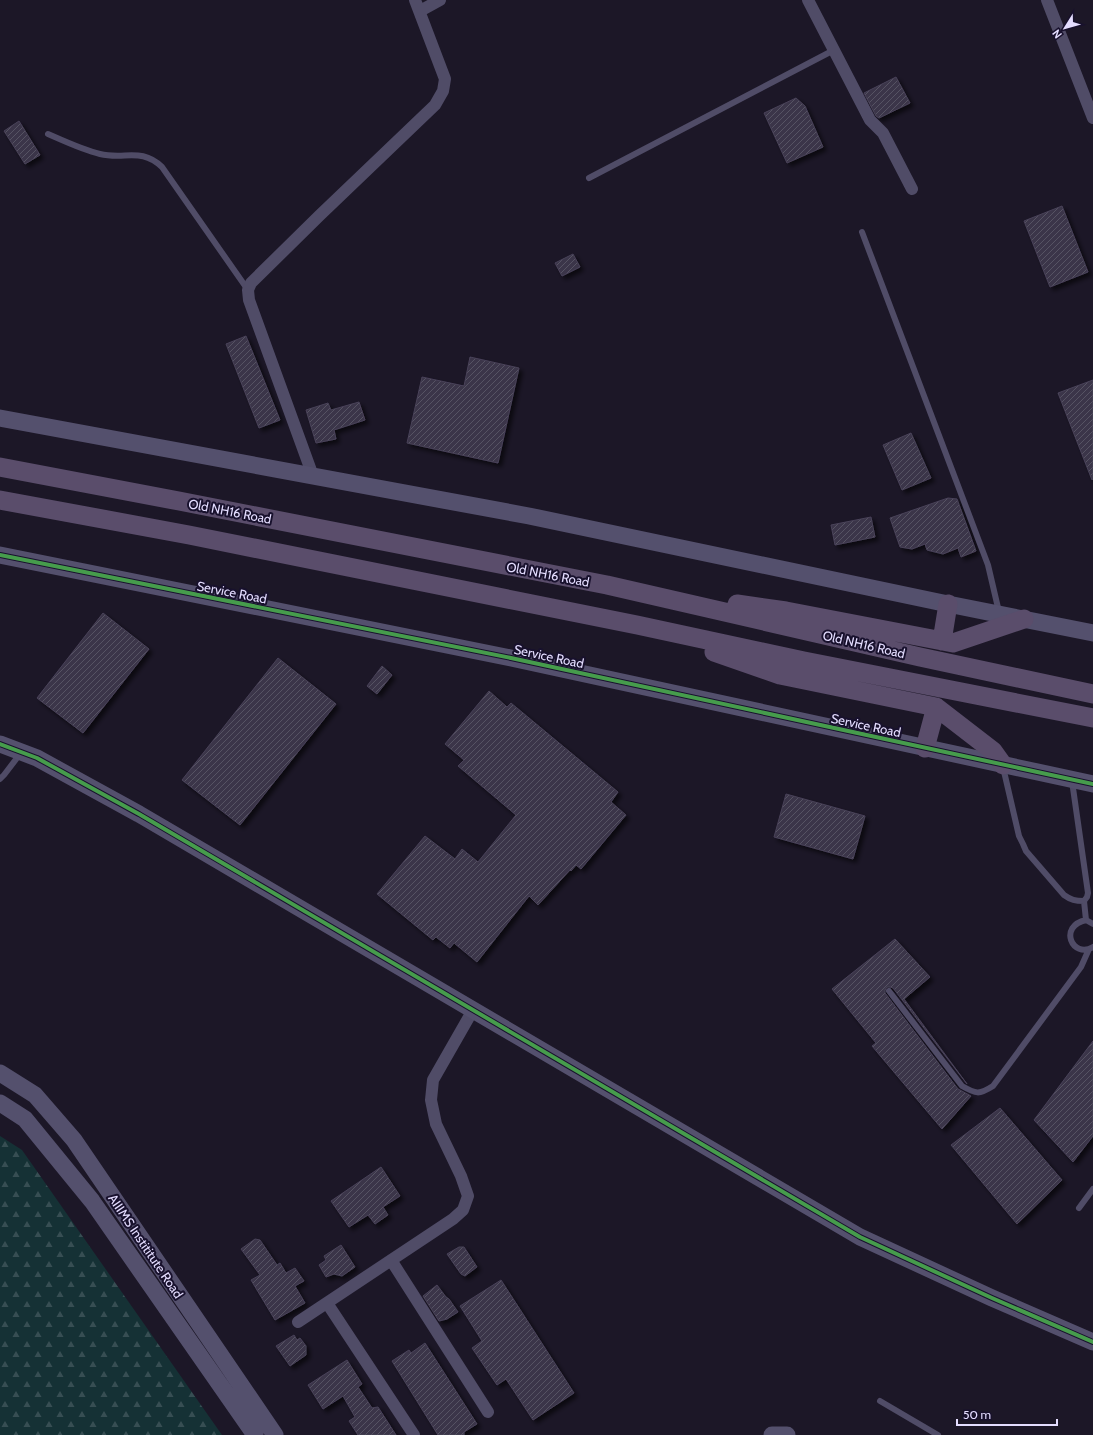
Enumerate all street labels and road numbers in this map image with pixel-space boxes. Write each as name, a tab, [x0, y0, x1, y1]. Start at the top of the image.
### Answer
street label: Old NH16 Road	[187, 495, 273, 527]
street label: Old NH16 Road	[505, 558, 591, 590]
street label: Service Road	[196, 577, 268, 607]
street label: Old NH16 Road	[821, 627, 907, 661]
street label: Service Road	[513, 641, 585, 671]
street label: Service Road	[830, 710, 902, 740]
street label: AIIIMS Instititute Road	[105, 1191, 187, 1301]

